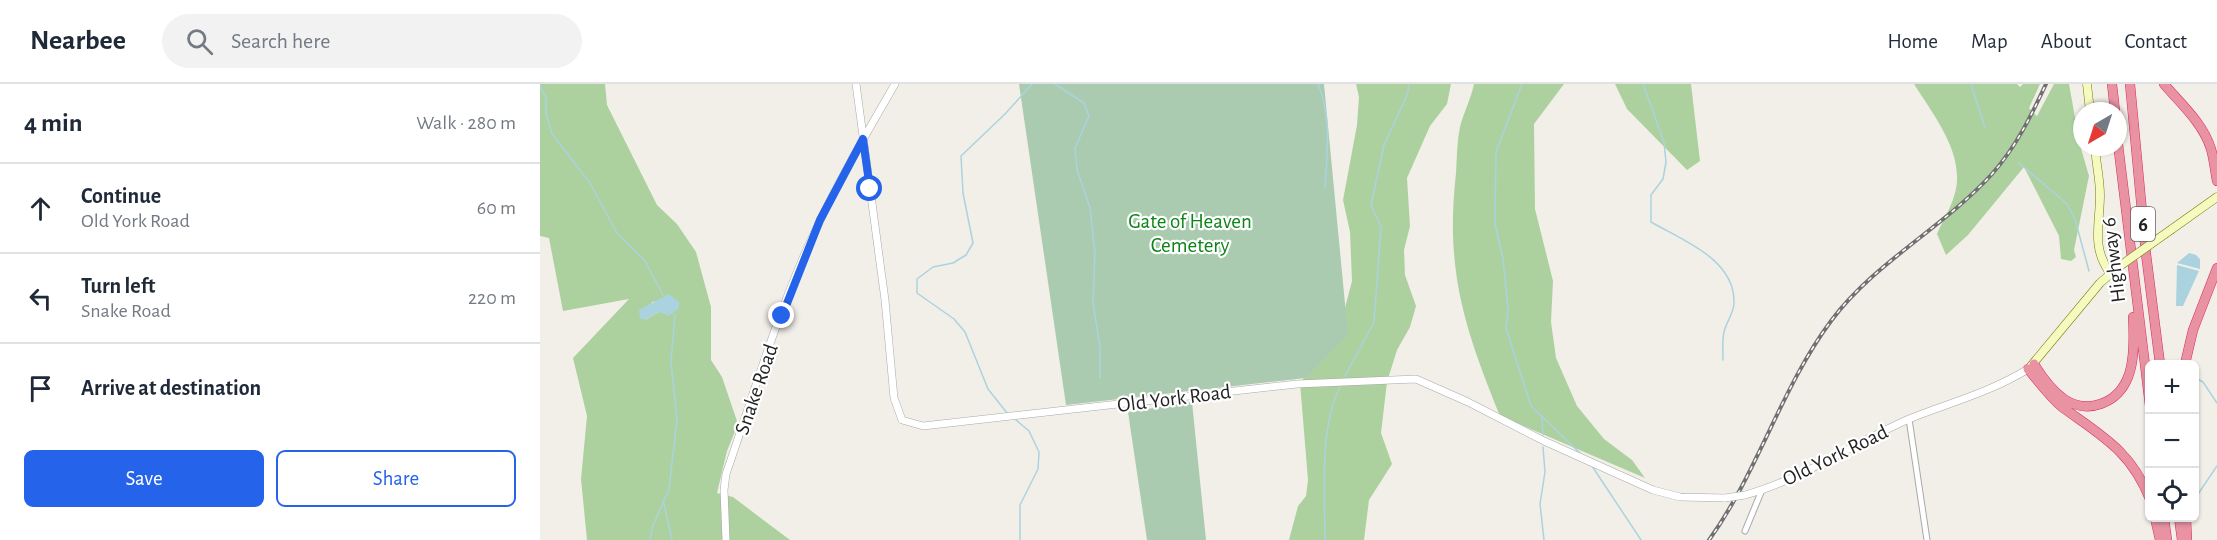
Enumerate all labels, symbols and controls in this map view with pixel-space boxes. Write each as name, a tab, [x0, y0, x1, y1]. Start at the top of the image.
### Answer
search box	[162, 14, 582, 68]
icon: search	[183, 25, 216, 58]
text: Nearbee	[30, 27, 126, 55]
text: Search here	[231, 30, 330, 52]
text: Home	[1887, 31, 1938, 52]
text: Map	[1971, 31, 2008, 52]
text: About	[2041, 31, 2091, 52]
text: Contact	[2124, 31, 2187, 52]
north arrow	[2073, 102, 2127, 156]
text: 4 min	[24, 110, 83, 136]
text: Walk · 280 m	[416, 113, 516, 133]
route start	[856, 175, 882, 201]
text: Continue	[81, 185, 161, 207]
icon: ahead	[24, 192, 57, 225]
text: 60 m	[477, 198, 516, 218]
road number: 6	[2131, 207, 2155, 241]
text: Old York Road	[81, 211, 190, 231]
park label: Gate of Heaven Cemetery	[1128, 211, 1252, 256]
street label: Highway 6	[2098, 216, 2129, 304]
text: Turn left	[81, 275, 155, 297]
icon: left	[24, 282, 57, 315]
text: 220 m	[468, 288, 516, 308]
text: Snake Road	[81, 301, 171, 321]
route end	[768, 302, 794, 328]
street label: Snake Road	[731, 341, 782, 437]
map controls	[2145, 360, 2199, 522]
button: +	[2145, 360, 2199, 414]
icon: arrive	[24, 372, 57, 405]
text: Arrive at destination	[81, 377, 261, 399]
street label: Old York Road	[1116, 381, 1232, 416]
button: −	[2145, 414, 2199, 468]
street label: Old York Road	[1779, 421, 1891, 490]
button: Save	[24, 450, 264, 507]
button: Share	[276, 450, 516, 507]
button: locate	[2145, 468, 2199, 522]

